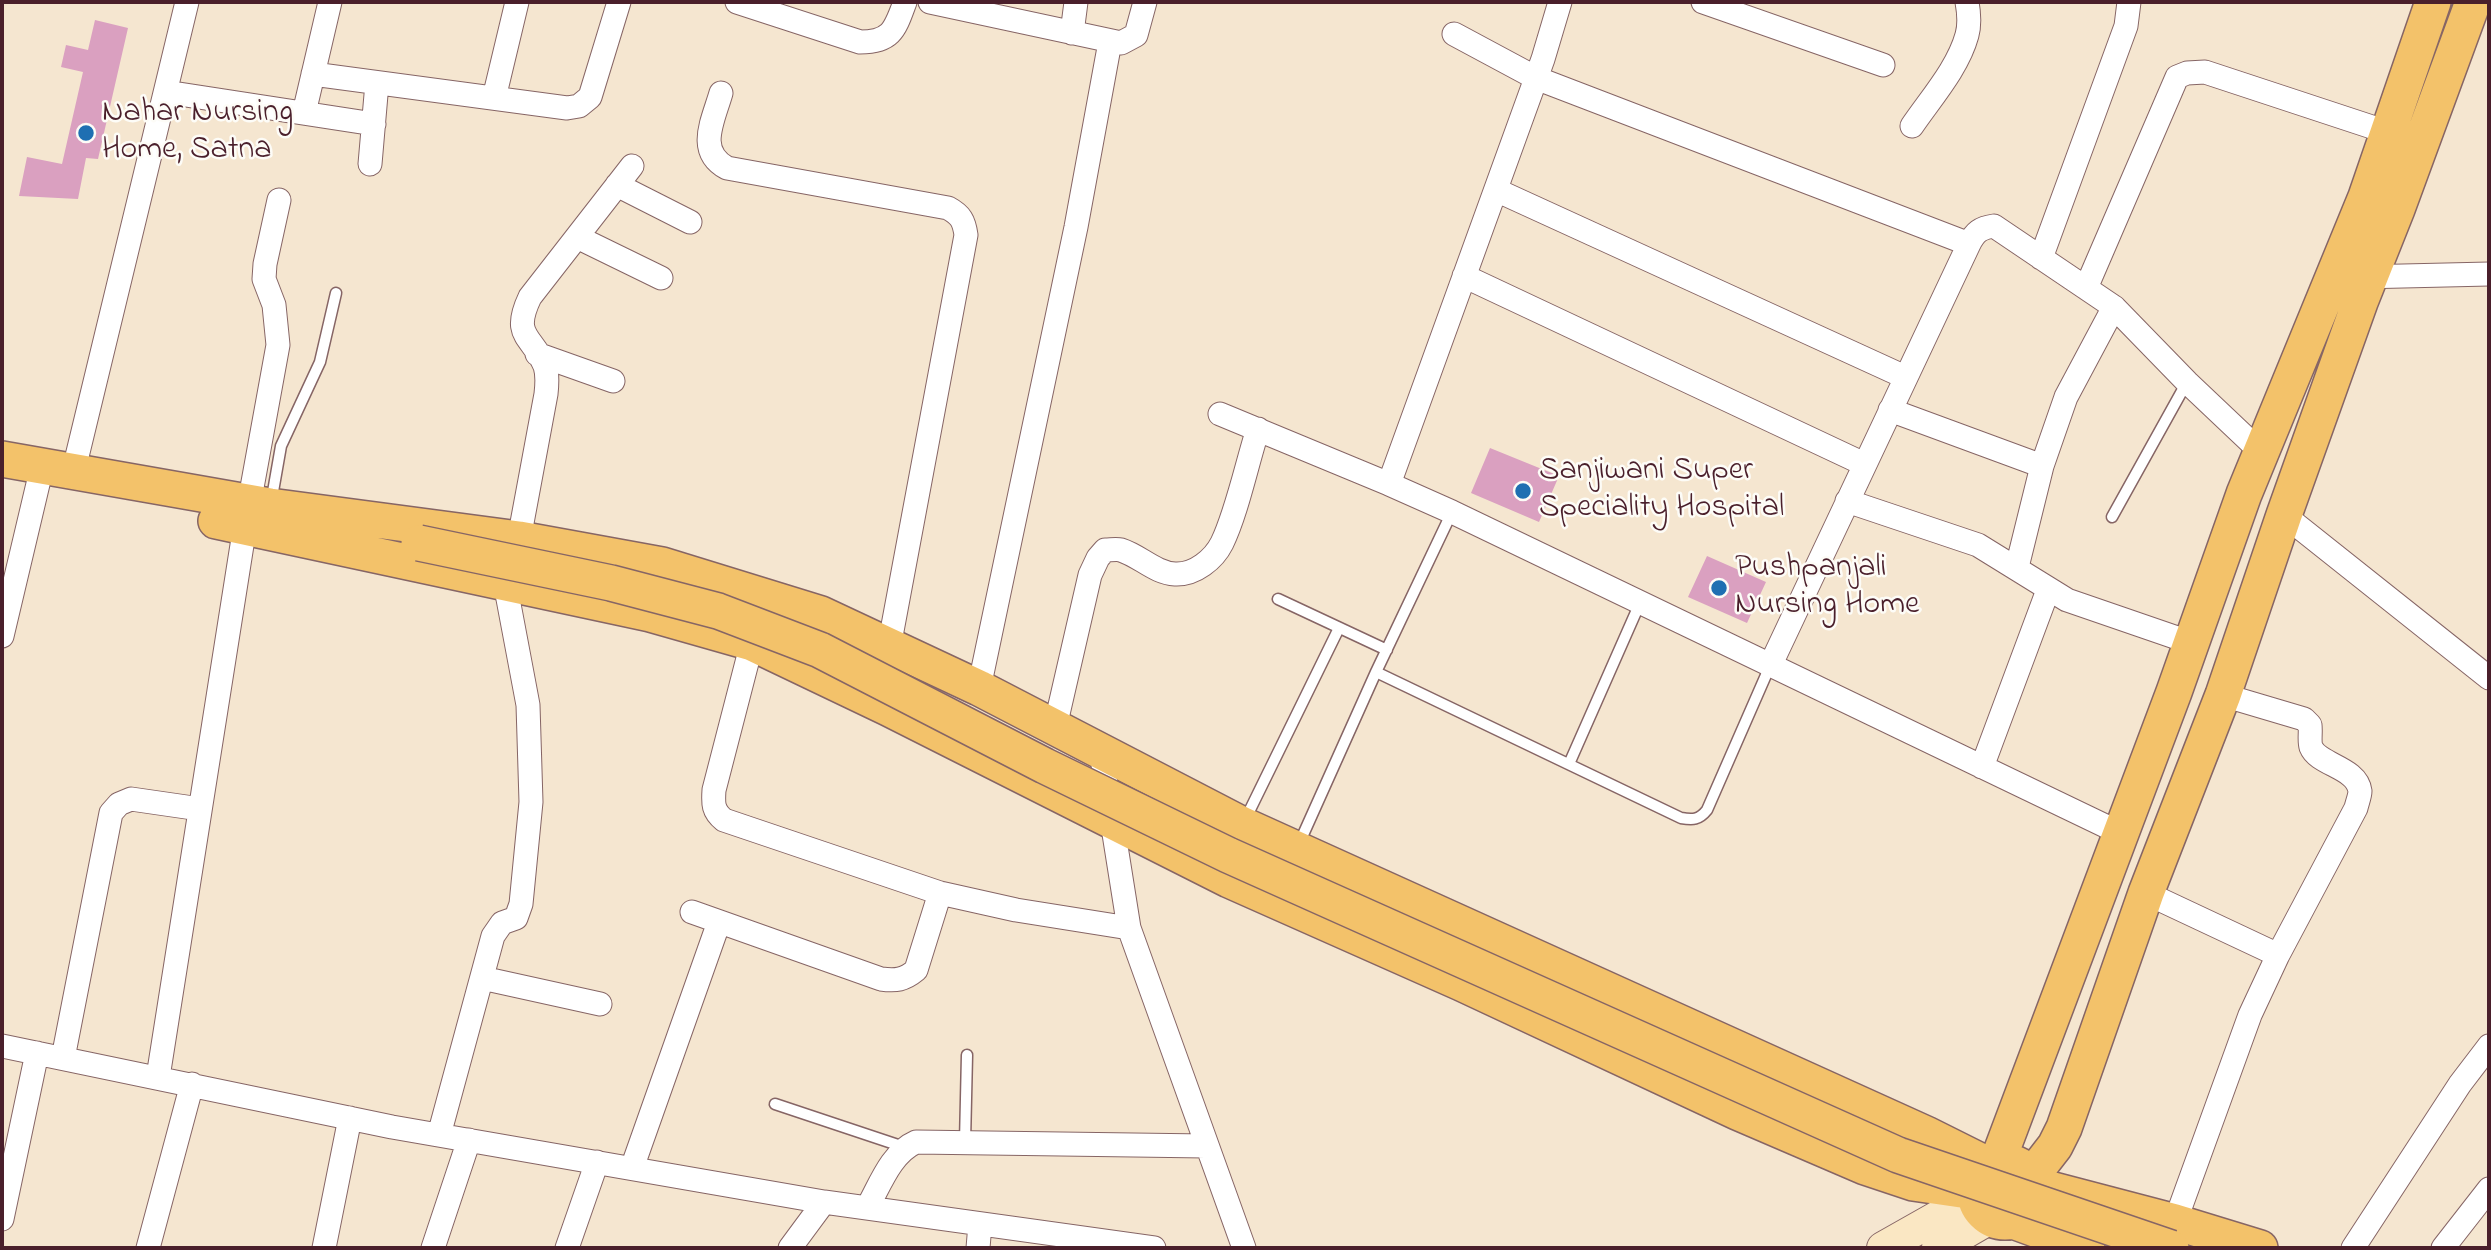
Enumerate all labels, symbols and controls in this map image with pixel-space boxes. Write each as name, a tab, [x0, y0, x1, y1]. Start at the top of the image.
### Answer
place label: Nahar Nursing Home, Satna	[102, 96, 293, 171]
marker: Nahar Nursing Home, Satna	[76, 123, 96, 143]
place label: Sanjiwani Super Speciality Hospital	[1539, 454, 1784, 529]
marker: Sanjiwani Super Speciality Hospital	[1513, 481, 1533, 501]
place label: Pushpanjali Nursing Home	[1735, 551, 1919, 626]
marker: Pushpanjali Nursing Home	[1709, 578, 1729, 598]

